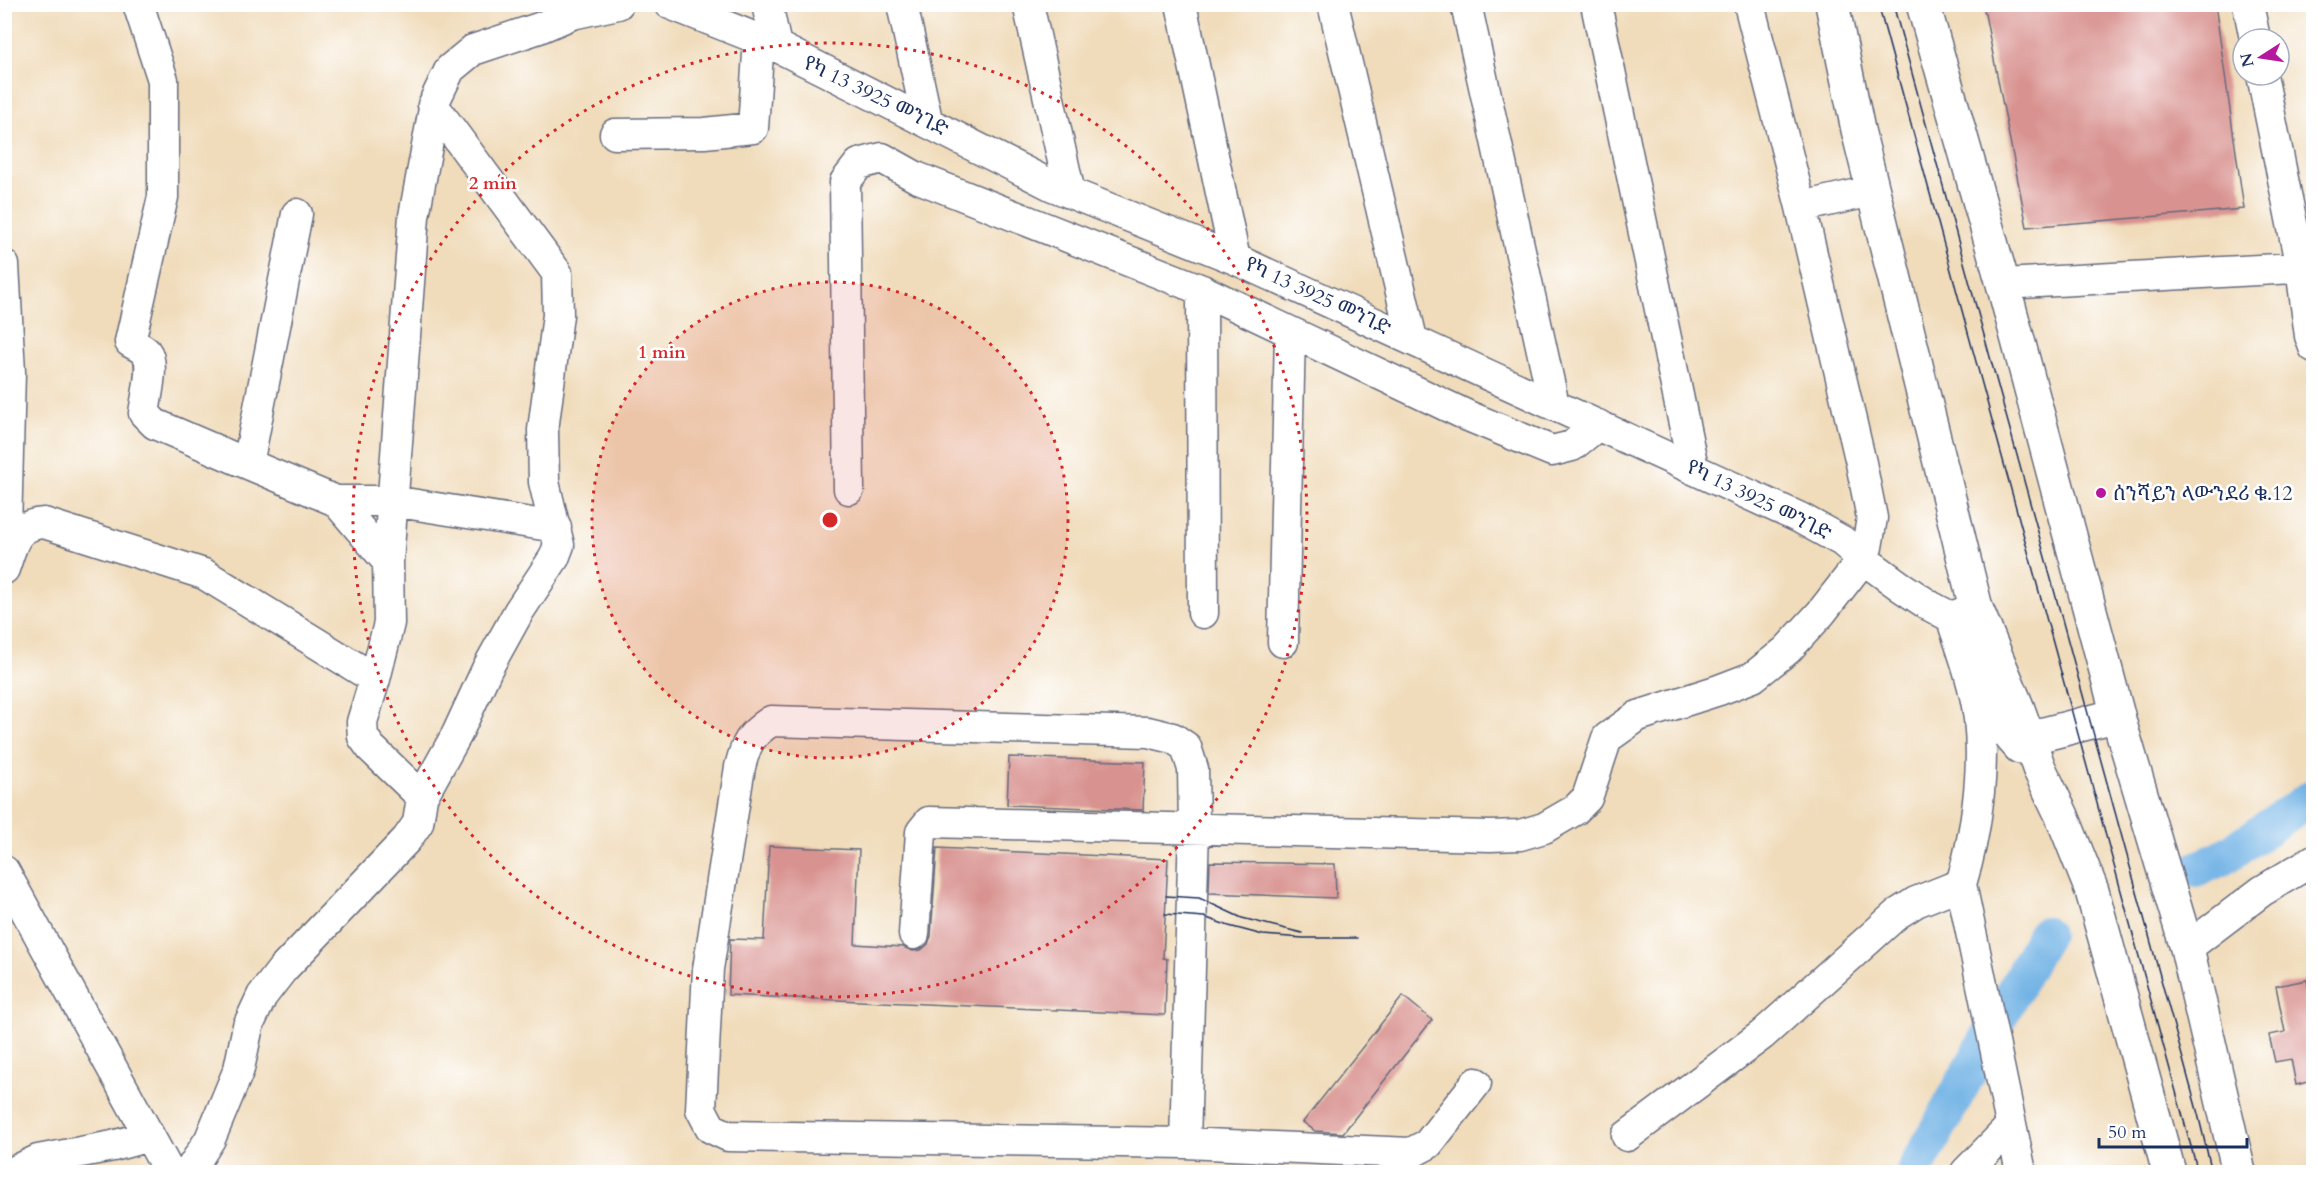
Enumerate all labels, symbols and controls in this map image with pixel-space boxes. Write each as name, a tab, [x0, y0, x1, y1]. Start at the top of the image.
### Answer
north arrow	[2231, 27, 2291, 87]
street label: የካ 13 3925 መንገድ	[799, 49, 953, 143]
text: N	[2235, 51, 2260, 69]
text: 2 min	[469, 171, 517, 196]
street label: የካ 13 3925 መንገድ	[1241, 250, 1396, 342]
text: 1 min	[638, 340, 686, 365]
street label: የካ 13 3925 መንገድ	[1682, 453, 1836, 547]
place label: ሰንሻይን ላውንደሪ ቁ.12	[2113, 480, 2293, 507]
marker: ሰንሻይን ላውንደሪ ቁ.12	[2094, 486, 2108, 500]
centre of rings	[820, 510, 840, 530]
scale bar	[2099, 1111, 2248, 1149]
text: 50 m	[2108, 1120, 2147, 1145]

